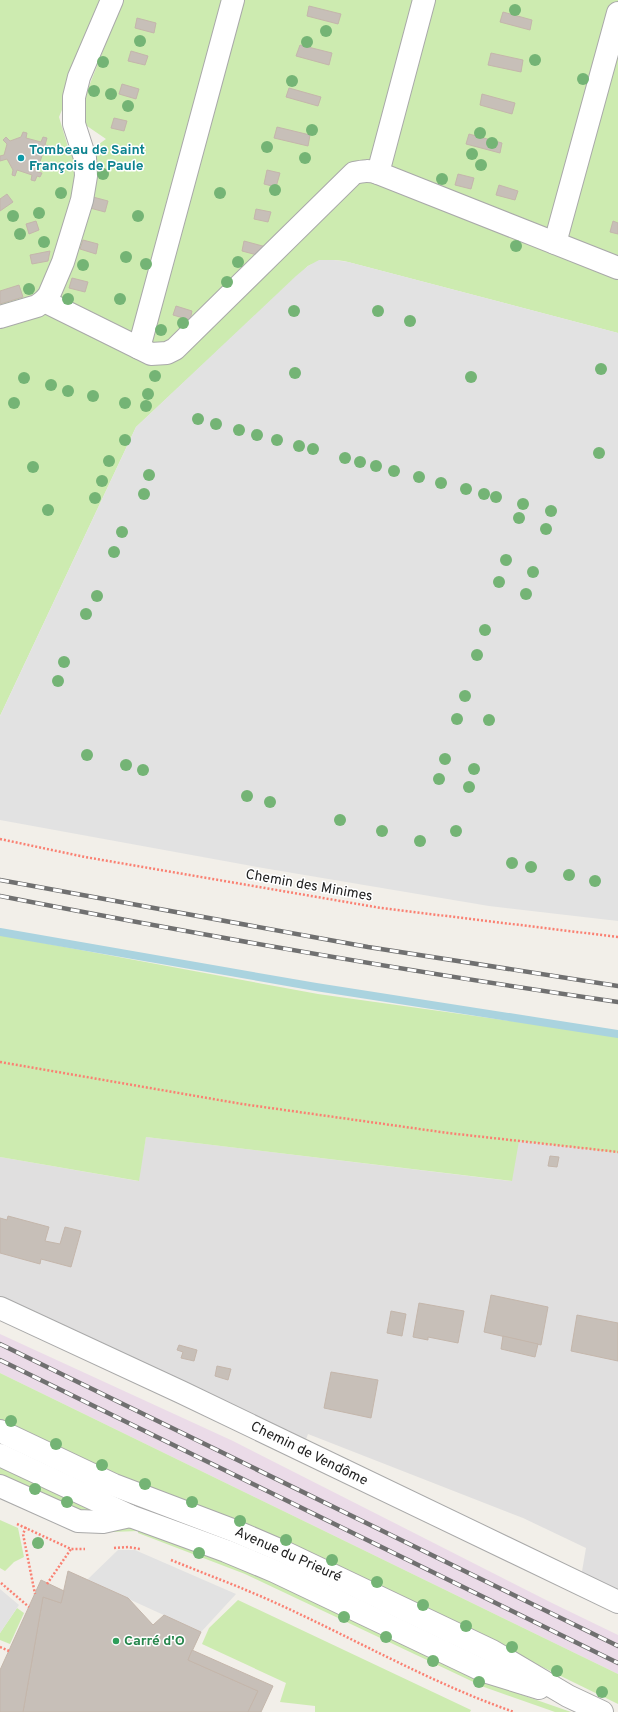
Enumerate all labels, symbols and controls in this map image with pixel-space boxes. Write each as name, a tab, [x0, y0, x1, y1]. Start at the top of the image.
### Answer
place label: Tombeau de Saint François de Paule	[29, 142, 145, 175]
marker: Tombeau de Saint François de Paule	[16, 153, 26, 163]
street label: Chemin des Minimes	[244, 866, 374, 906]
street label: Chemin de Vendôme	[248, 1418, 370, 1490]
street label: Avenue du Prieuré	[232, 1524, 344, 1586]
place label: Carré d'O	[124, 1633, 185, 1650]
marker: Carré d'O	[111, 1636, 121, 1646]

